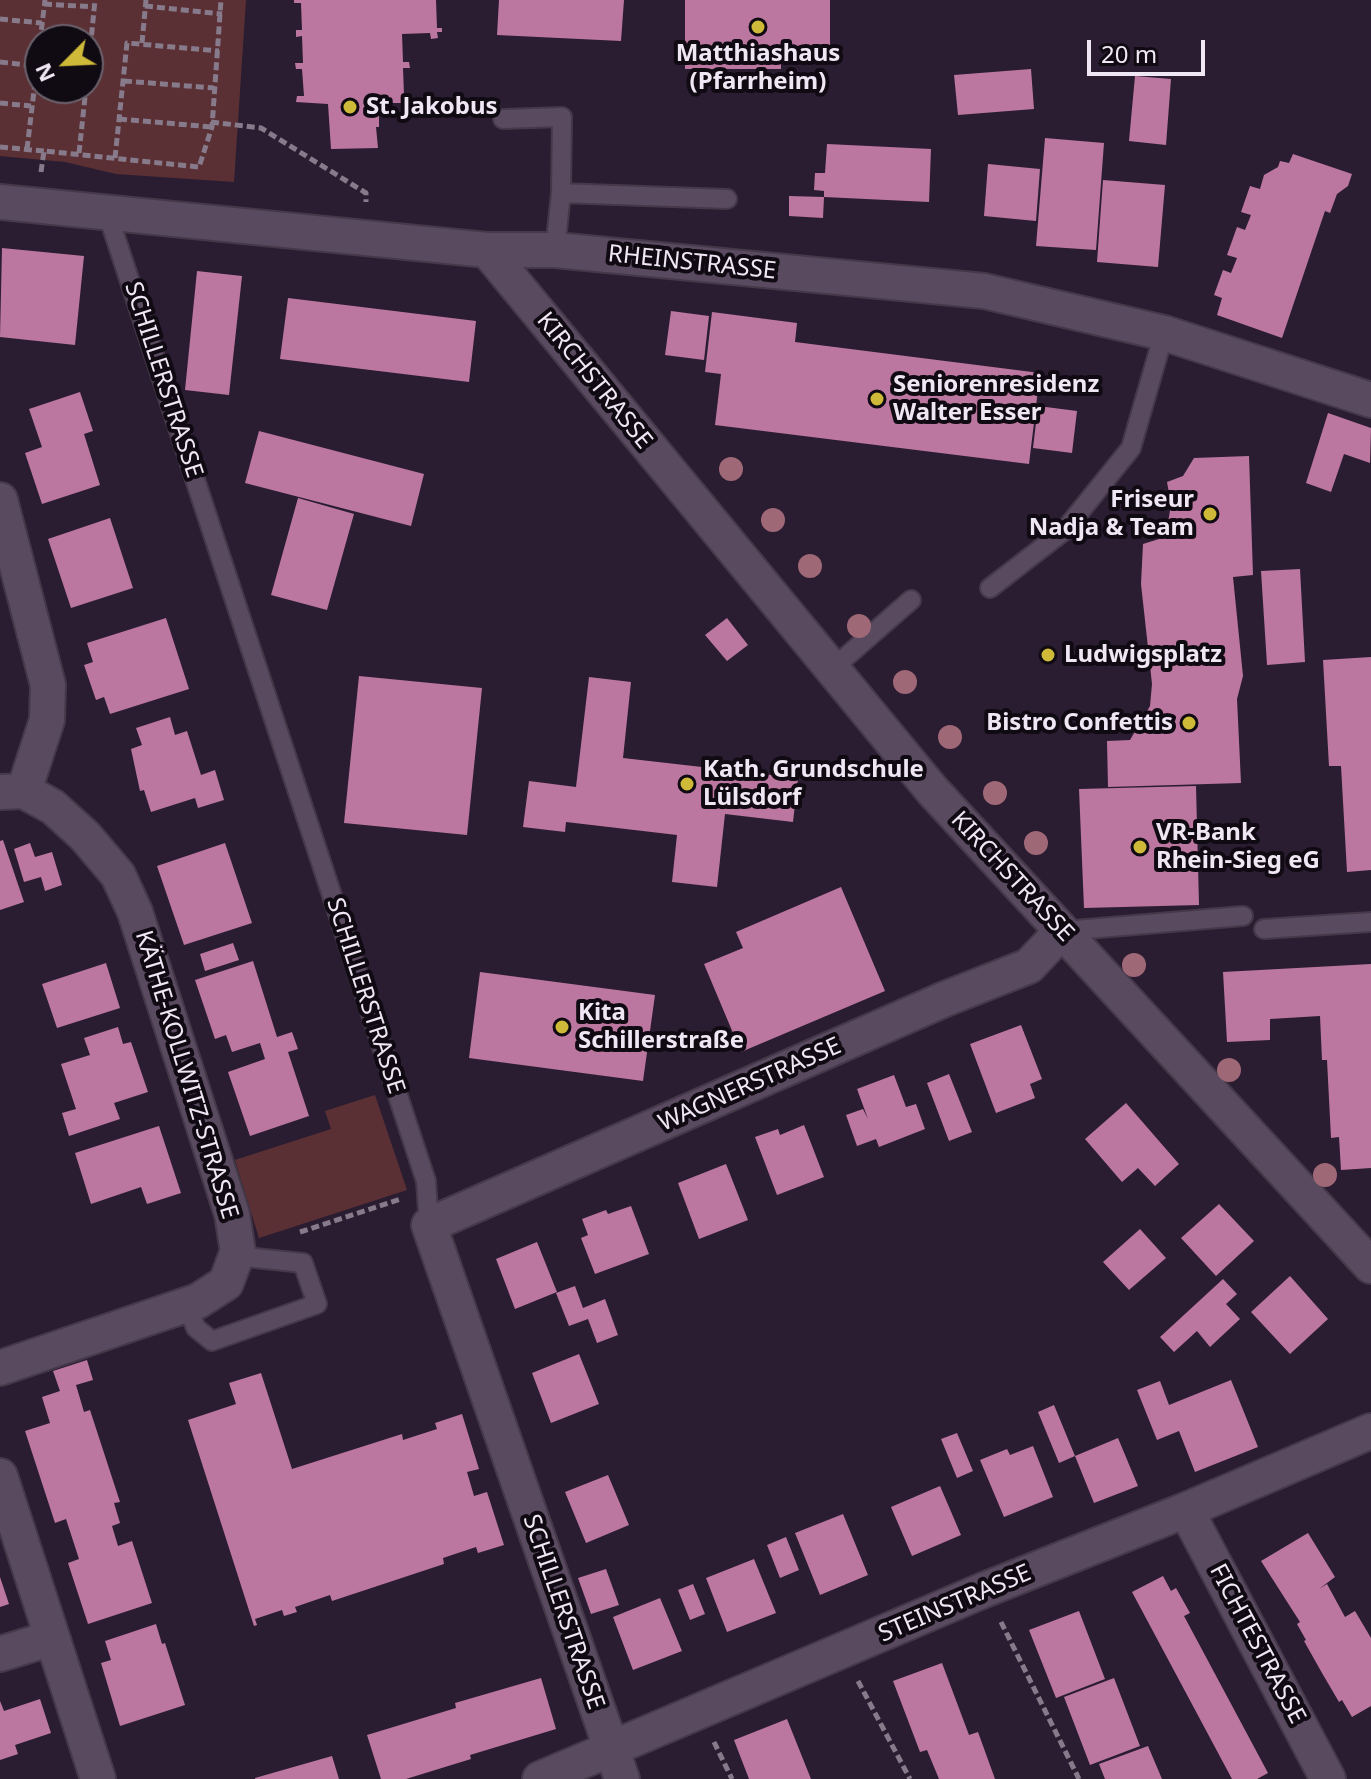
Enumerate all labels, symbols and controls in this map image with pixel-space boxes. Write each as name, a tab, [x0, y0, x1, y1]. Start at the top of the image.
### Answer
marker: Matthiashaus (Pfarrheim)	[749, 18, 767, 36]
north arrow	[24, 24, 104, 104]
scale bar	[1091, 24, 1209, 74]
text: 20 m	[1101, 37, 1157, 70]
place label: Matthiashaus (Pfarrheim)	[676, 40, 840, 96]
text: N	[27, 59, 61, 87]
place label: St. Jakobus	[366, 93, 498, 121]
marker: St. Jakobus	[341, 98, 359, 116]
street label: RHEINSTRASSE	[607, 240, 777, 286]
street label: SCHILLERSTRASSE	[118, 278, 208, 482]
street label: KIRCHSTRASSE	[530, 307, 658, 455]
place label: Seniorenresidenz Walter Esser	[893, 371, 1099, 427]
marker: Seniorenresidenz Walter Esser	[868, 390, 886, 408]
place label: Friseur Nadja & Team	[1029, 486, 1194, 542]
marker: Friseur Nadja & Team	[1201, 505, 1219, 523]
place label: Ludwigsplatz	[1064, 641, 1222, 669]
marker: Ludwigsplatz	[1039, 646, 1057, 664]
place label: Bistro Confettis	[986, 709, 1173, 737]
marker: Bistro Confettis	[1180, 714, 1198, 732]
place label: Kath. Grundschule Lülsdorf	[703, 756, 924, 812]
marker: Kath. Grundschule Lülsdorf	[678, 775, 696, 793]
street label: KIRCHSTRASSE	[944, 806, 1080, 948]
place label: VR-Bank Rhein-Sieg eG	[1156, 819, 1320, 875]
marker: VR-Bank Rhein-Sieg eG	[1131, 838, 1149, 856]
street label: SCHILLERSTRASSE	[320, 894, 410, 1098]
street label: KÄTHE-KOLLWITZ-STRASSE	[128, 927, 244, 1223]
place label: Kita Schillerstraße	[578, 999, 744, 1055]
marker: Kita Schillerstraße	[553, 1018, 571, 1036]
street label: WAGNERSTRASSE	[654, 1032, 846, 1138]
street label: SCHILLERSTRASSE	[516, 1511, 610, 1713]
street label: STEINSTRASSE	[874, 1559, 1036, 1649]
street label: FICHTESTRASSE	[1203, 1559, 1311, 1729]

